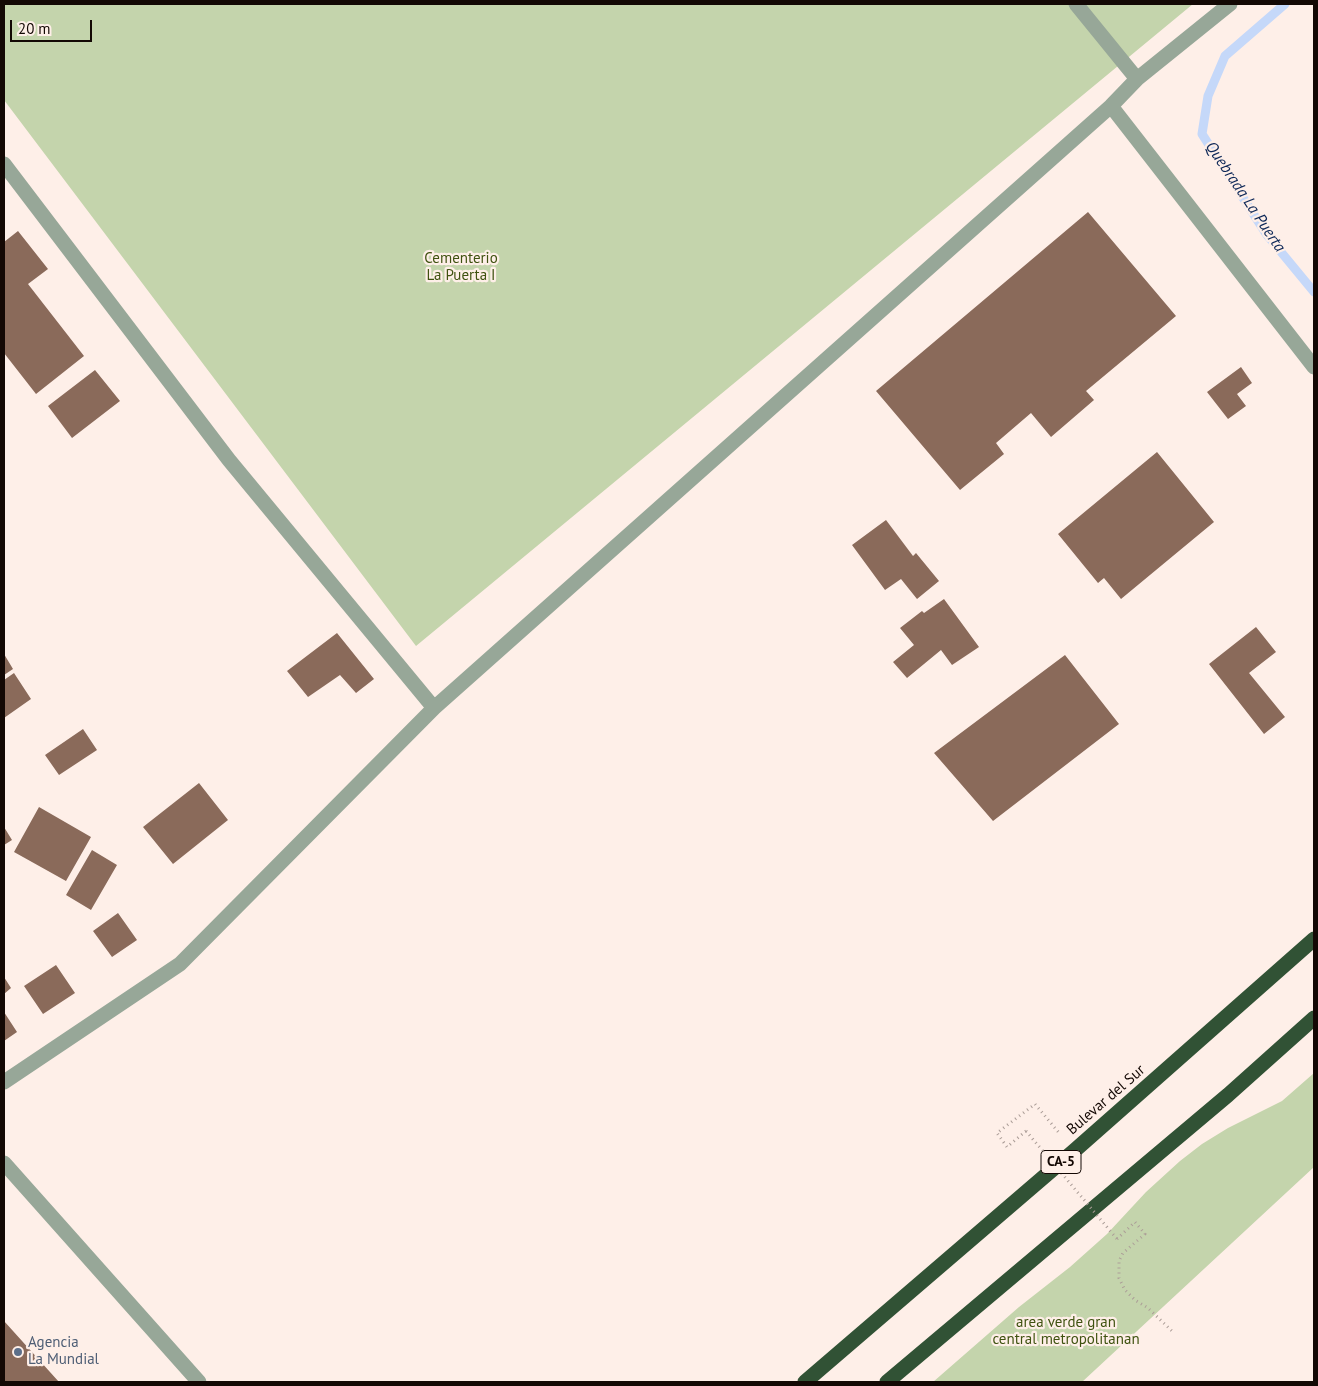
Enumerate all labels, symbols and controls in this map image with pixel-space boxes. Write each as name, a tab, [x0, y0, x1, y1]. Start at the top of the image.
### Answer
scale bar	[12, 10, 95, 42]
text: 20 m	[18, 19, 51, 38]
water label: Quebrada La Puerta	[1201, 138, 1289, 256]
park label: Cementerio La Puerta I	[424, 250, 498, 285]
street label: Bulevar del Sur	[1063, 1061, 1149, 1139]
road number: CA-5	[1041, 1150, 1081, 1174]
park label: area verde gran central metropolitanan	[992, 1314, 1140, 1349]
place label: Agencia La Mundial	[28, 1334, 99, 1369]
marker: Agencia La Mundial	[12, 1346, 24, 1358]

